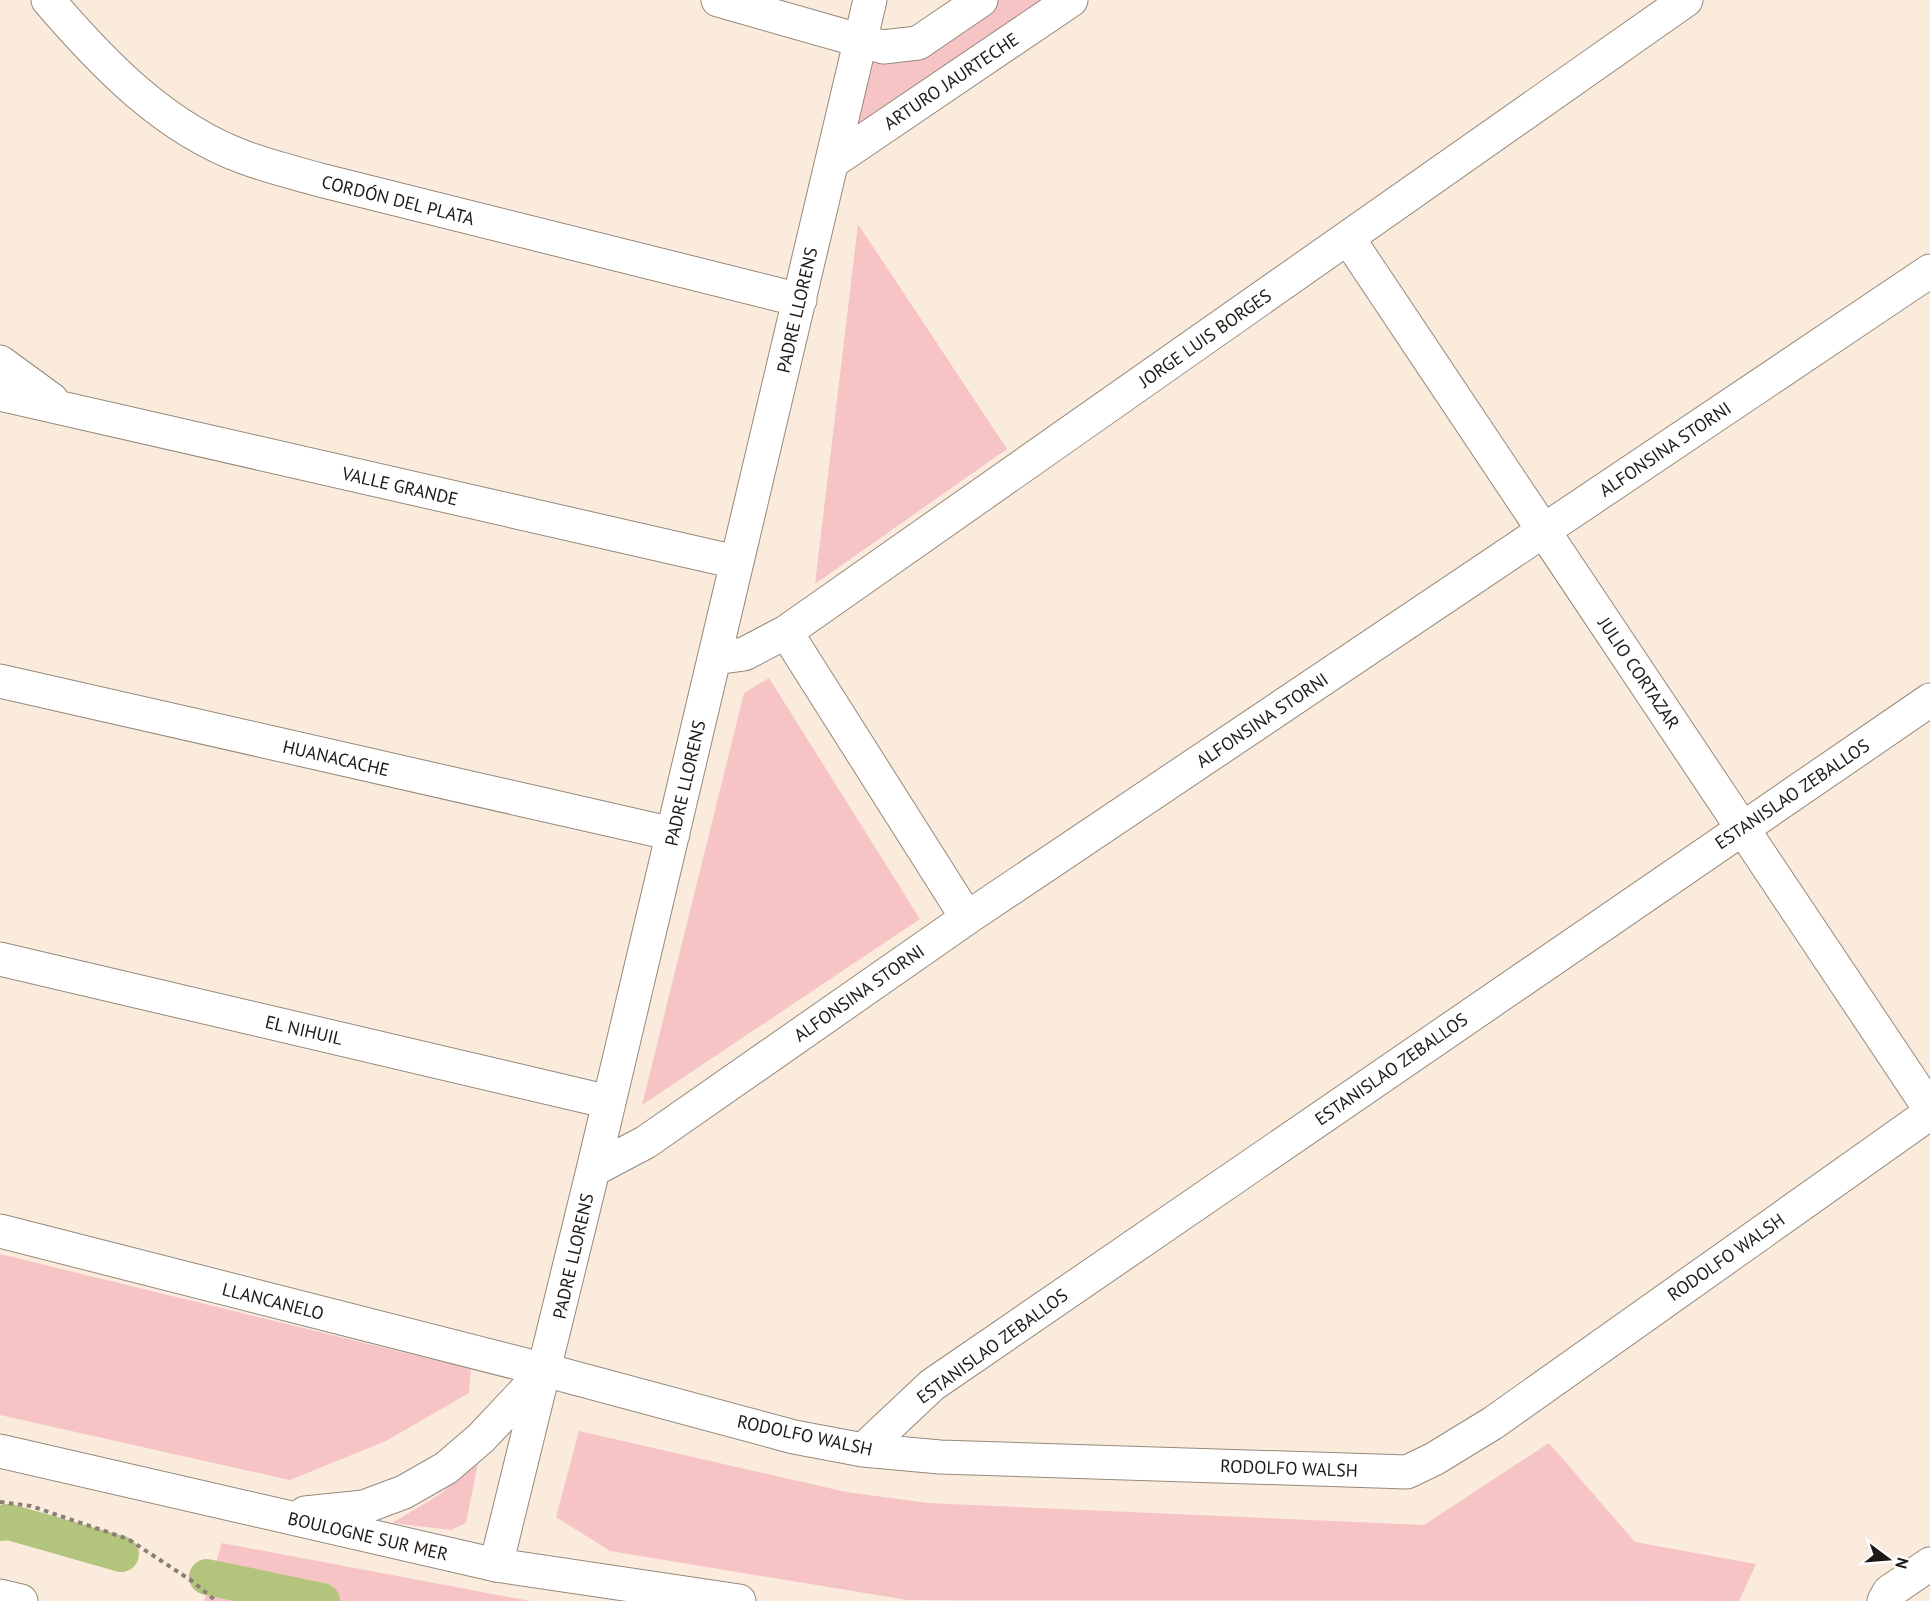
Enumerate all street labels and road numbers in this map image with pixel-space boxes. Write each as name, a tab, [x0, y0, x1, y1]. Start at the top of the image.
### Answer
street label: ARTURO JAURTECHE	[879, 27, 1023, 135]
street label: CORDÓN DEL PLATA	[319, 170, 477, 230]
street label: PADRE LLORENS	[771, 245, 823, 375]
street label: JORGE LUIS BORGES	[1133, 284, 1276, 393]
street label: ALFONSINA STORNI	[1595, 396, 1735, 502]
street label: VALLE GRANDE	[339, 461, 460, 511]
street label: JULIO CORTAZAR	[1593, 612, 1685, 734]
street label: ALFONSINA STORNI	[1192, 667, 1332, 773]
street label: PADRE LLORENS	[659, 718, 711, 848]
street label: ESTANISLAO ZEBALLOS	[1710, 734, 1874, 854]
street label: HUANACACHE	[281, 735, 391, 781]
street label: ALFONSINA STORNI	[789, 939, 929, 1047]
street label: ESTANISLAO ZEBALLOS	[1310, 1008, 1472, 1130]
street label: EL NIHUIL	[263, 1010, 345, 1050]
street label: PADRE LLORENS	[547, 1191, 599, 1321]
street label: RODOLFO WALSH	[1663, 1208, 1789, 1306]
street label: LLANCANELO	[220, 1277, 326, 1325]
street label: ESTANISLAO ZEBALLOS	[912, 1283, 1072, 1409]
street label: RODOLFO WALSH	[735, 1409, 875, 1461]
street label: RODOLFO WALSH	[1220, 1454, 1358, 1482]
street label: BOULOGNE SUR MER	[286, 1506, 451, 1566]

